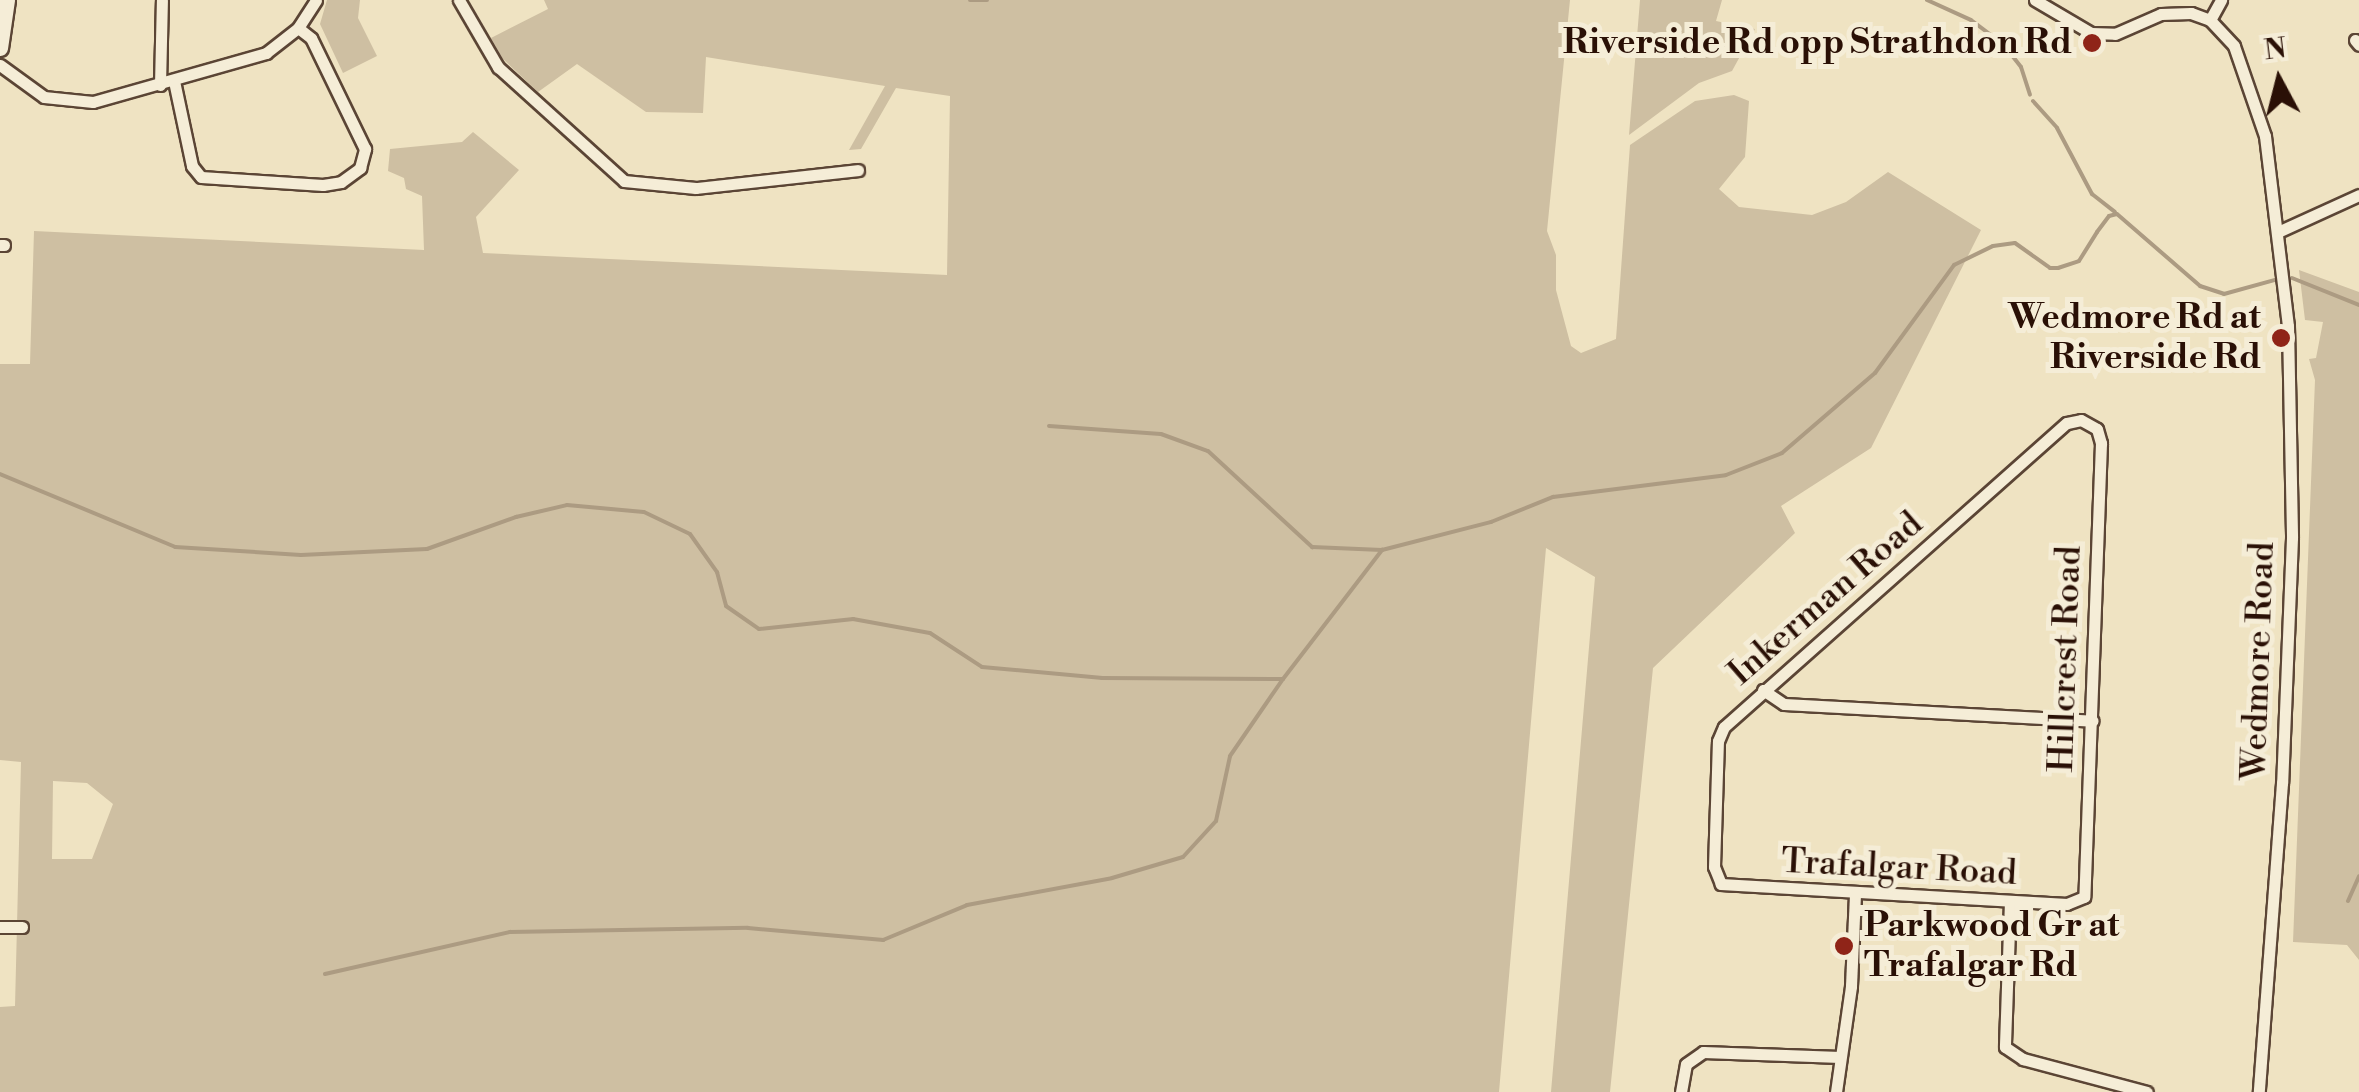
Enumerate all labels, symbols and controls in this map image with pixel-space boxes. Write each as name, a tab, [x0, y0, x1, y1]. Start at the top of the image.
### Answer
place label: Riverside Rd opp Strathdon Rd	[1563, 22, 2072, 64]
north arrow	[2229, 30, 2329, 130]
text: N	[2262, 31, 2288, 68]
marker: Riverside Rd opp Strathdon Rd	[2081, 32, 2103, 54]
place label: Wedmore Rd at Riverside Rd	[2008, 297, 2261, 379]
marker: Wedmore Rd at Riverside Rd	[2270, 327, 2292, 349]
street label: Inkerman Road	[1720, 503, 1932, 695]
street label: Wedmore Road	[2234, 541, 2284, 781]
street label: Hillcrest Road	[2041, 545, 2091, 773]
street label: Trafalgar Road	[1780, 841, 2018, 895]
place label: Parkwood Gr at Trafalgar Rd	[1864, 905, 2119, 987]
marker: Parkwood Gr at Trafalgar Rd	[1833, 935, 1855, 957]

